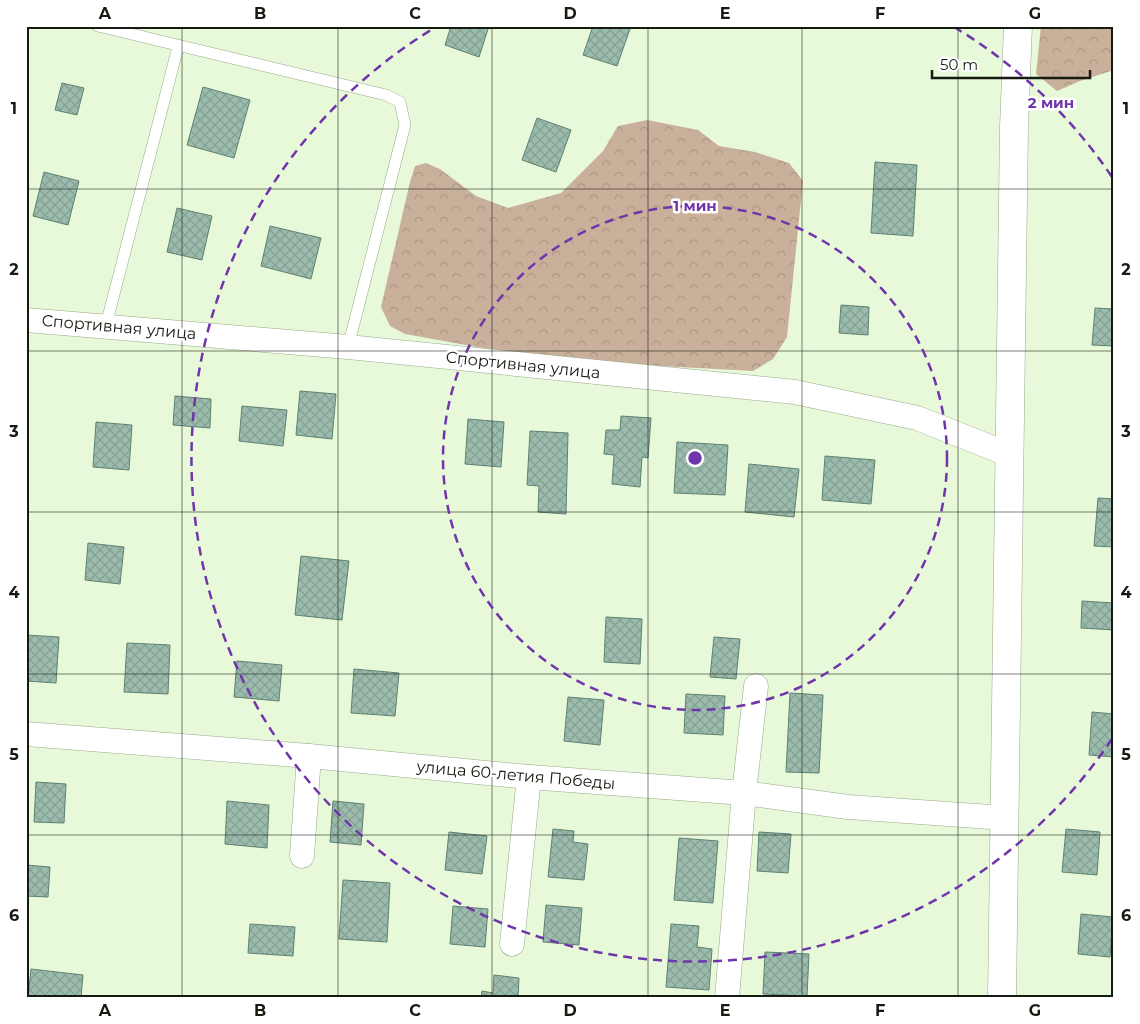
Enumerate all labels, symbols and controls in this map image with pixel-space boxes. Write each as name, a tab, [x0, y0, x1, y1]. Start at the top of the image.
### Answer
text: A	[98, 4, 112, 23]
text: B	[254, 4, 266, 23]
text: C	[409, 4, 421, 23]
text: D	[563, 4, 577, 23]
text: E	[720, 4, 730, 23]
text: F	[875, 4, 885, 23]
text: G	[1029, 4, 1041, 23]
scale bar	[932, 48, 1090, 80]
text: 50 m	[940, 55, 978, 74]
text: 2 мин	[1028, 93, 1074, 112]
text: 1	[11, 99, 17, 118]
text: 1	[1123, 99, 1129, 118]
text: 1 мин	[673, 196, 717, 215]
text: 2	[9, 260, 19, 279]
text: 2	[1121, 260, 1131, 279]
street label: Спортивная улица	[41, 311, 197, 343]
street label: Спортивная улица	[445, 347, 601, 383]
text: 3	[8, 422, 19, 441]
text: 3	[1120, 422, 1131, 441]
centre of rings	[686, 449, 704, 467]
text: 4	[8, 583, 20, 602]
text: 4	[1120, 583, 1132, 602]
text: 5	[9, 745, 19, 764]
text: 5	[1121, 745, 1131, 764]
street label: улица 60-летия Победы	[415, 757, 616, 793]
text: 6	[9, 906, 19, 925]
text: 6	[1121, 906, 1131, 925]
text: A	[98, 1001, 112, 1020]
text: B	[254, 1001, 266, 1020]
text: C	[409, 1001, 421, 1020]
text: D	[563, 1001, 577, 1020]
text: E	[720, 1001, 730, 1020]
text: F	[875, 1001, 885, 1020]
text: G	[1029, 1001, 1041, 1020]

